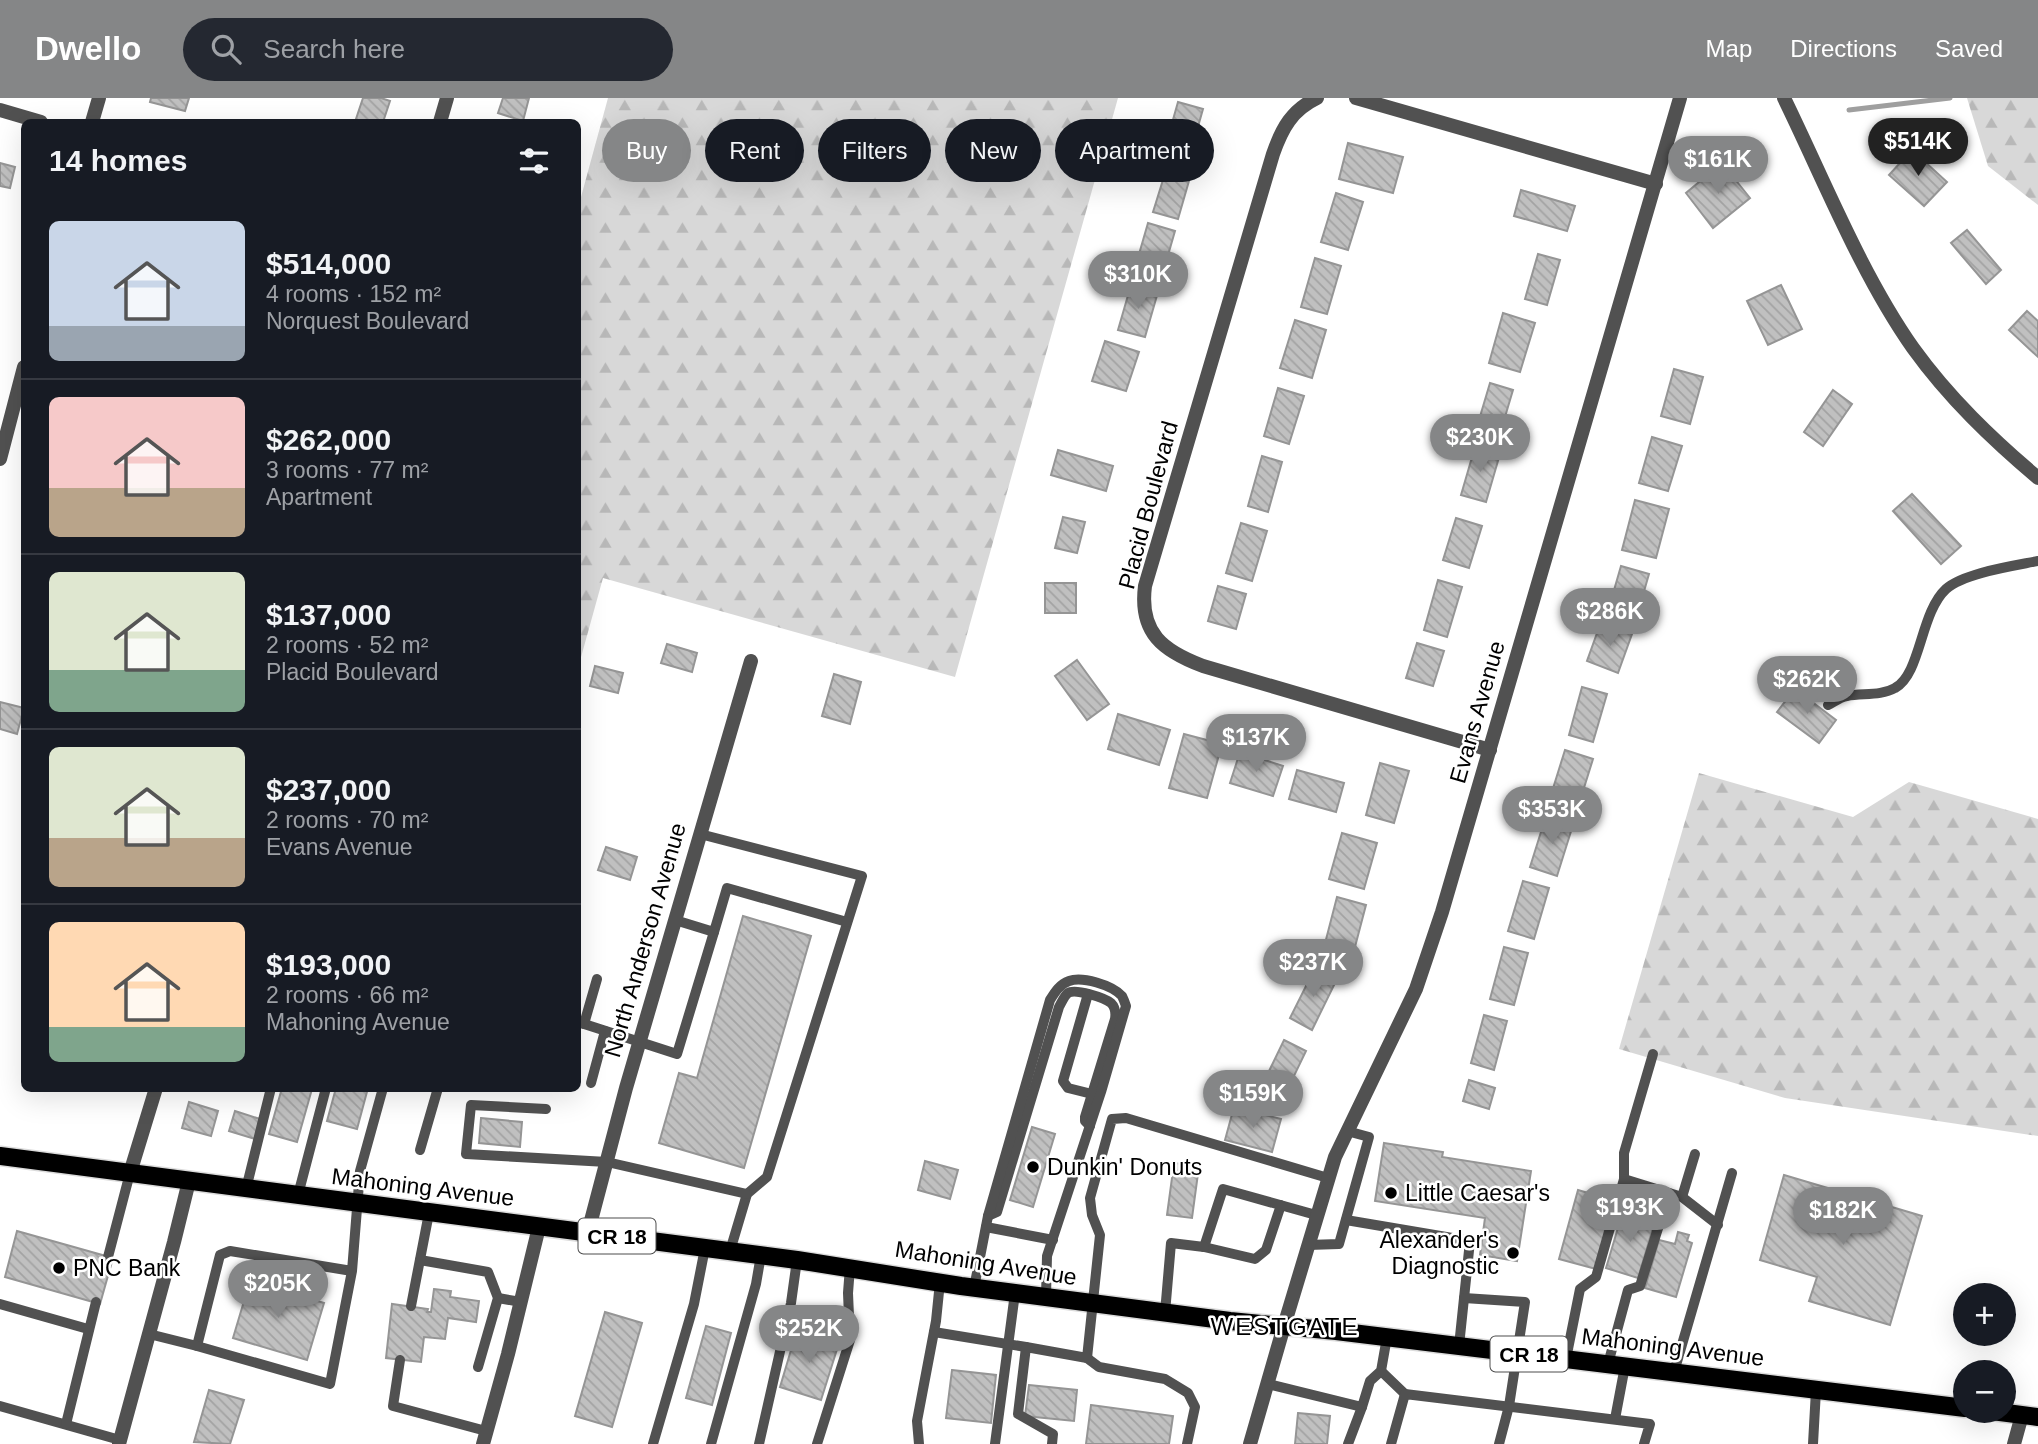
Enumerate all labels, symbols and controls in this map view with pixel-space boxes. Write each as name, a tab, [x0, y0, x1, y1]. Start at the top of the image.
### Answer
search box	[183, 18, 673, 81]
text: Dwello	[35, 30, 141, 67]
icon: search	[207, 30, 245, 68]
text: Search here	[263, 34, 405, 64]
text: Map	[1706, 35, 1752, 62]
text: Directions	[1790, 35, 1897, 62]
text: Saved	[1935, 35, 2003, 62]
pin: $514K	[1869, 118, 1967, 178]
chip: Buy	[602, 119, 691, 182]
chip: Rent	[705, 119, 804, 182]
chip: Filters	[818, 119, 931, 182]
chip: New	[945, 119, 1041, 182]
chip: Apartment	[1055, 119, 1214, 182]
text: $514K	[1884, 128, 1952, 154]
pin: $161K	[1669, 136, 1767, 196]
icon: filters	[515, 142, 553, 180]
text: 14 homes	[49, 144, 187, 177]
text: $161K	[1684, 146, 1752, 172]
text: $514,000	[266, 247, 391, 280]
icon: home	[105, 249, 189, 333]
pin: $310K	[1089, 252, 1187, 311]
text: $310K	[1104, 261, 1172, 287]
text: 4 rooms · 152 m²	[266, 281, 441, 307]
text: Norquest Boulevard	[266, 308, 469, 334]
pin: $230K	[1431, 414, 1529, 474]
street label: Placid Boulevard	[1113, 418, 1183, 592]
text: $262,000	[266, 423, 391, 456]
text: $230K	[1446, 424, 1514, 450]
icon: home	[105, 425, 189, 509]
text: 3 rooms · 77 m²	[266, 457, 428, 483]
text: Apartment	[266, 484, 372, 510]
pin: $286K	[1561, 588, 1659, 648]
text: $137,000	[266, 598, 391, 631]
text: $286K	[1576, 598, 1644, 624]
icon: home	[105, 600, 189, 684]
text: 2 rooms · 52 m²	[266, 632, 428, 658]
street label: Evans Avenue	[1444, 638, 1510, 786]
pin: $262K	[1758, 656, 1856, 716]
text: Placid Boulevard	[266, 659, 439, 685]
text: $262K	[1773, 666, 1841, 692]
pin: $137K	[1207, 714, 1305, 774]
text: $137K	[1222, 724, 1290, 750]
text: $237,000	[266, 773, 391, 806]
icon: home	[105, 775, 189, 859]
pin: $353K	[1503, 786, 1601, 846]
text: $353K	[1518, 796, 1586, 822]
text: 2 rooms · 70 m²	[266, 807, 428, 833]
street label: North Anderson Avenue	[599, 820, 691, 1060]
text: Evans Avenue	[266, 834, 413, 860]
pin: $237K	[1264, 940, 1362, 999]
text: $193,000	[266, 948, 391, 981]
text: $237K	[1279, 949, 1347, 975]
icon: home	[105, 950, 189, 1034]
text: 2 rooms · 66 m²	[266, 982, 428, 1008]
text: Mahoning Avenue	[266, 1009, 450, 1035]
pin: $159K	[1204, 1070, 1302, 1130]
text: $159K	[1219, 1080, 1287, 1106]
place label: Dunkin' Donuts	[1047, 1154, 1202, 1180]
marker: Dunkin' Donuts	[1025, 1159, 1041, 1175]
street label: Mahoning Avenue	[330, 1163, 516, 1211]
place label: Little Caesar's	[1405, 1180, 1550, 1206]
pin: $193K	[1581, 1184, 1679, 1244]
marker: Little Caesar's	[1383, 1185, 1399, 1201]
pin: $182K	[1794, 1188, 1892, 1247]
text: $193K	[1596, 1194, 1664, 1220]
text: $182K	[1809, 1197, 1877, 1223]
road number: CR 18	[578, 1218, 656, 1254]
place label: Alexander's Diagnostic	[1380, 1227, 1499, 1279]
street label: Mahoning Avenue	[893, 1236, 1079, 1290]
marker: Alexander's Diagnostic	[1505, 1245, 1521, 1261]
place label: PNC Bank	[73, 1255, 181, 1281]
marker: PNC Bank	[51, 1260, 67, 1276]
pin: $205K	[229, 1260, 327, 1320]
text: $205K	[244, 1270, 312, 1296]
map controls	[1953, 1283, 2016, 1423]
button: +	[1953, 1283, 2016, 1346]
pin: $252K	[760, 1306, 858, 1365]
district label: WESTGATE	[1211, 1313, 1359, 1340]
text: $252K	[775, 1315, 843, 1341]
street label: Mahoning Avenue	[1580, 1323, 1766, 1371]
road number: CR 18	[1490, 1336, 1568, 1372]
button: −	[1953, 1360, 2016, 1423]

